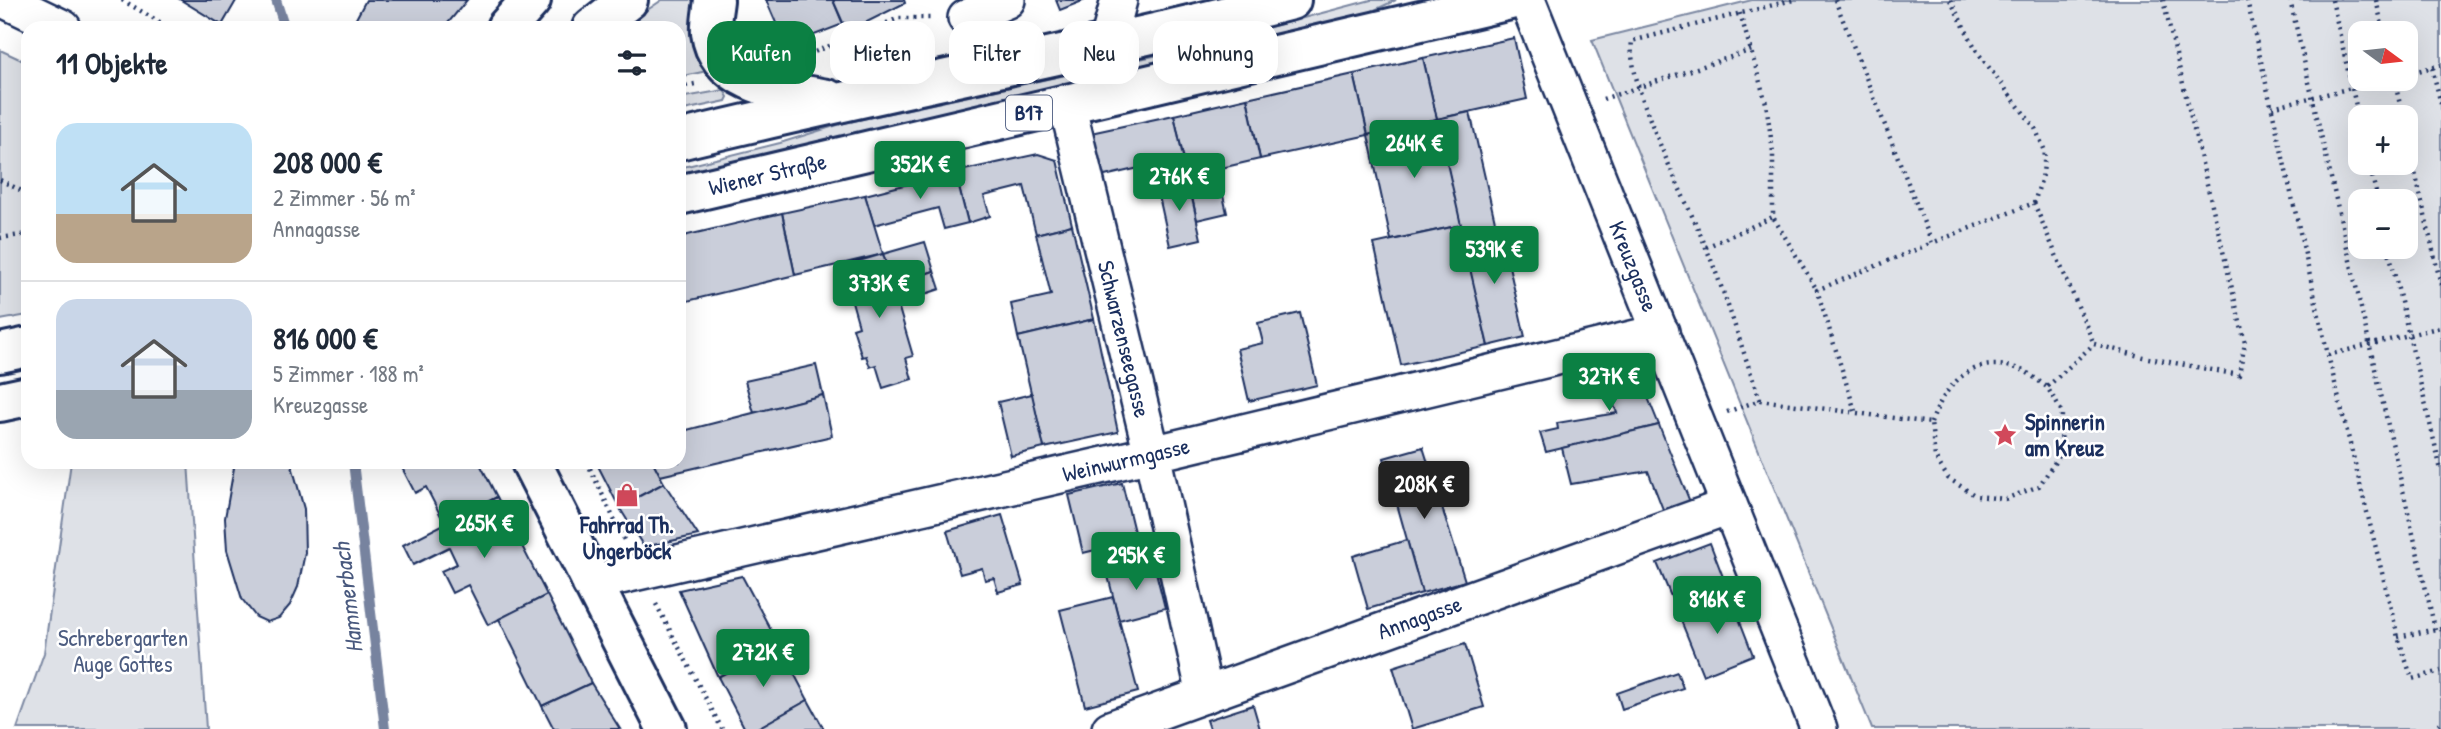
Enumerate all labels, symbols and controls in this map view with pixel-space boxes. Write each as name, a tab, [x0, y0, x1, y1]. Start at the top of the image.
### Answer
chip: Kaufen	[707, 21, 816, 84]
chip: Mieten	[830, 21, 935, 84]
chip: Filter	[949, 21, 1045, 84]
chip: Neu	[1059, 21, 1139, 84]
chip: Wohnung	[1153, 21, 1278, 84]
north arrow	[2348, 21, 2418, 91]
map controls	[2348, 21, 2418, 259]
text: 11 Objekte	[56, 43, 167, 83]
icon: filters	[613, 44, 651, 82]
road number: B17	[1006, 96, 1052, 130]
button: +	[2348, 105, 2418, 175]
pin: 264K €	[1357, 120, 1471, 180]
text: 264K €	[1386, 127, 1442, 158]
text: 208 000 €	[273, 142, 382, 182]
pin: 352K €	[863, 142, 977, 201]
street label: Wiener Straße	[706, 145, 829, 203]
text: 352K €	[890, 148, 950, 179]
icon: home	[112, 151, 196, 235]
pin: 276K €	[1122, 154, 1236, 213]
text: 276K €	[1149, 160, 1209, 191]
text: 2 Zimmer · 56 m²	[273, 182, 415, 213]
button: −	[2348, 189, 2418, 259]
text: Annagasse	[273, 213, 360, 244]
street label: Kreuzgasse	[1602, 216, 1666, 316]
pin: 539K €	[1437, 226, 1551, 286]
text: 539K €	[1466, 233, 1522, 264]
street label: Schwarzenseegasse	[1091, 257, 1159, 421]
pin: 373K €	[822, 260, 936, 320]
text: 373K €	[849, 267, 909, 298]
text: 816 000 €	[273, 318, 377, 358]
icon: home	[112, 327, 196, 411]
pin: 327K €	[1552, 354, 1666, 413]
text: 5 Zimmer · 188 m²	[273, 358, 424, 389]
text: 327K €	[1579, 360, 1639, 391]
text: Kreuzgasse	[273, 389, 368, 420]
place label: Spinnerin am Kreuz	[2025, 406, 2105, 463]
place icon: Spinnerin am Kreuz	[1991, 421, 2019, 449]
street label: Weinwurmgasse	[1059, 430, 1193, 489]
pin: 208K €	[1367, 462, 1481, 521]
text: 208K €	[1394, 468, 1454, 499]
shop icon: Fahrrad Th. Ungerböck	[613, 481, 641, 509]
pin: 265K €	[427, 500, 541, 560]
text: 265K €	[455, 507, 513, 538]
place label: Fahrrad Th. Ungerböck	[579, 509, 674, 567]
pin: 295K €	[1079, 532, 1193, 592]
water label: Hammerbach	[324, 539, 370, 655]
text: 295K €	[1107, 539, 1165, 570]
pin: 816K €	[1660, 576, 1774, 636]
text: 816K €	[1689, 583, 1745, 614]
street label: Annagasse	[1373, 588, 1466, 646]
park label: Schrebergarten Auge Gottes	[58, 622, 188, 679]
pin: 272K €	[706, 630, 820, 689]
text: 272K €	[732, 636, 794, 667]

